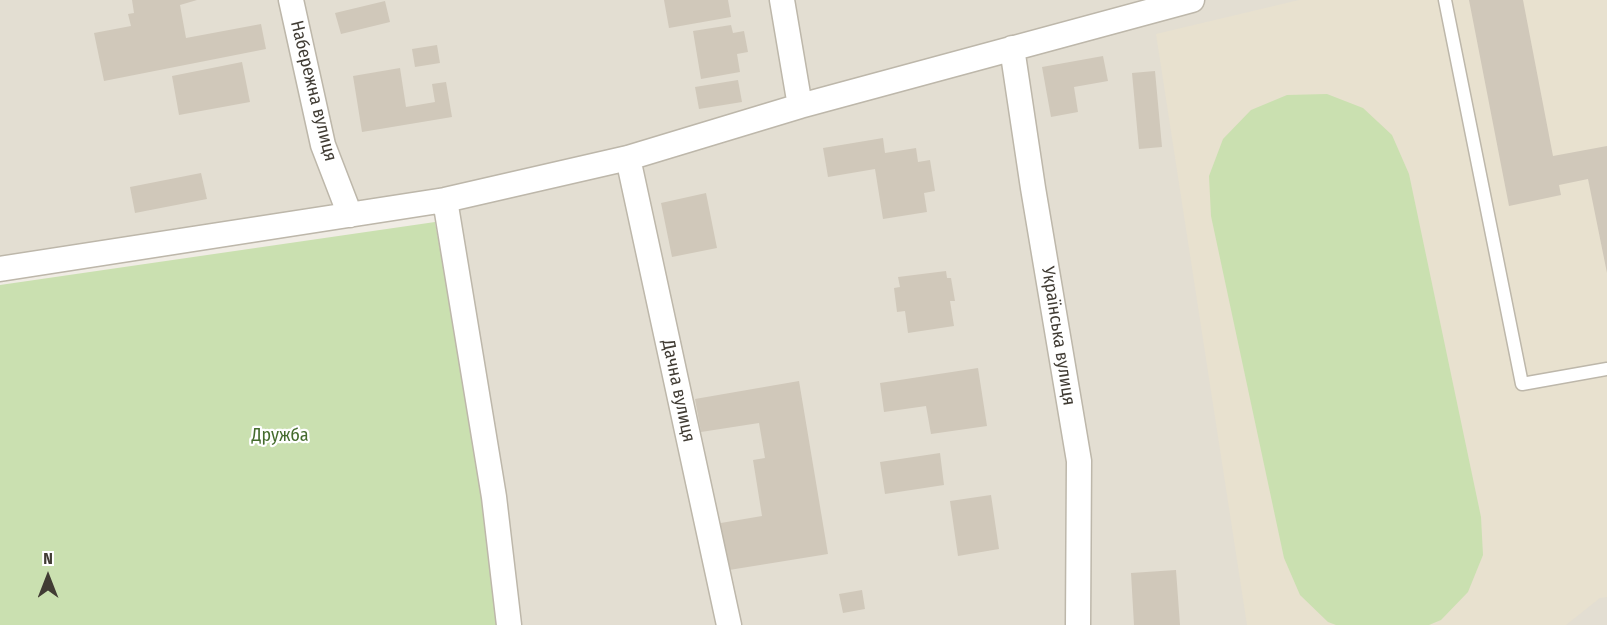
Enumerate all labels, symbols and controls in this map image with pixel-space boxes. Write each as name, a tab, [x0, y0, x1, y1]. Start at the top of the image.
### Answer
street label: Набережна вулиця	[285, 18, 341, 164]
street label: Українська вулиця	[1036, 265, 1080, 407]
street label: Дачна вулиця	[657, 338, 699, 444]
park label: Дружба	[252, 425, 308, 447]
north arrow	[18, 547, 78, 607]
text: N	[43, 549, 53, 568]

